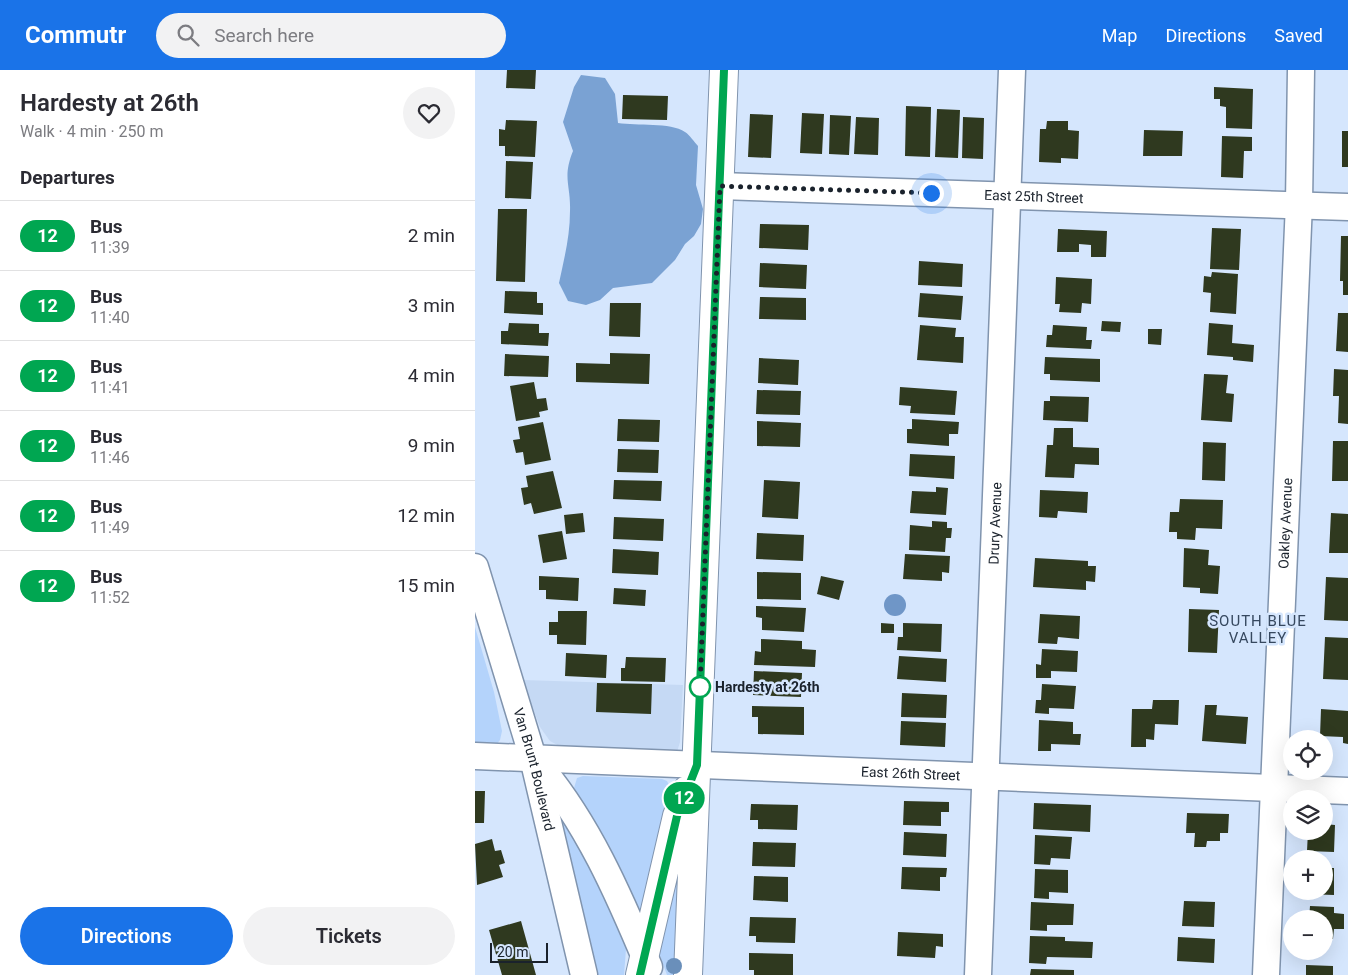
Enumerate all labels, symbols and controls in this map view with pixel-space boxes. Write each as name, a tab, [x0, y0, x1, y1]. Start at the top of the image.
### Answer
search box	[156, 13, 506, 58]
text: Commutr	[25, 21, 126, 49]
icon: search	[174, 21, 202, 49]
text: Search here	[214, 24, 314, 47]
text: Map	[1102, 25, 1137, 46]
text: Directions	[1165, 25, 1246, 46]
text: Saved	[1274, 25, 1323, 46]
button: heart	[403, 87, 455, 139]
text: Hardesty at 26th	[20, 89, 199, 117]
text: Walk · 4 min · 250 m	[20, 122, 164, 141]
text: Departures	[20, 166, 115, 189]
your location	[919, 181, 944, 206]
street label: East 25th Street	[984, 187, 1084, 206]
text: Bus	[90, 215, 123, 238]
text: 2 min	[408, 224, 455, 247]
text: 12	[37, 225, 58, 246]
text: 11:39	[90, 238, 130, 257]
text: Bus	[90, 285, 123, 308]
text: 3 min	[408, 294, 455, 317]
text: 12	[37, 295, 58, 316]
text: 11:40	[90, 308, 130, 327]
text: Bus	[90, 355, 123, 378]
text: 4 min	[408, 364, 455, 387]
text: 12	[37, 365, 58, 386]
text: 11:41	[90, 378, 130, 397]
text: Bus	[90, 425, 123, 448]
text: 9 min	[408, 434, 455, 457]
text: 12	[37, 435, 58, 456]
text: 11:46	[90, 448, 130, 467]
street label: Oakley Avenue	[1275, 478, 1295, 569]
street label: Drury Avenue	[985, 482, 1005, 565]
text: Bus	[90, 495, 123, 518]
text: 12 min	[397, 504, 455, 527]
text: 12	[37, 505, 58, 526]
text: 11:49	[90, 518, 130, 537]
text: Bus	[90, 565, 123, 588]
text: 15 min	[397, 574, 455, 597]
text: 12	[37, 575, 58, 596]
text: 11:52	[90, 588, 130, 607]
district label: SOUTH BLUE VALLEY	[1209, 612, 1307, 647]
marker: Hardesty at 26th	[689, 676, 711, 698]
place label: Hardesty at 26th	[715, 679, 820, 695]
street label: Van Brunt Boulevard	[510, 706, 558, 832]
map controls	[1283, 730, 1333, 960]
button: locate	[1283, 730, 1333, 780]
street label: East 26th Street	[861, 763, 961, 783]
line badge: 12	[661, 782, 707, 814]
text: 12	[674, 787, 694, 808]
button: layers	[1283, 790, 1333, 840]
button: +	[1283, 850, 1333, 900]
button: Directions	[20, 907, 233, 965]
button: Tickets	[243, 907, 455, 965]
button: −	[1283, 910, 1333, 960]
scale bar	[490, 940, 547, 963]
text: 20 m	[497, 944, 529, 960]

